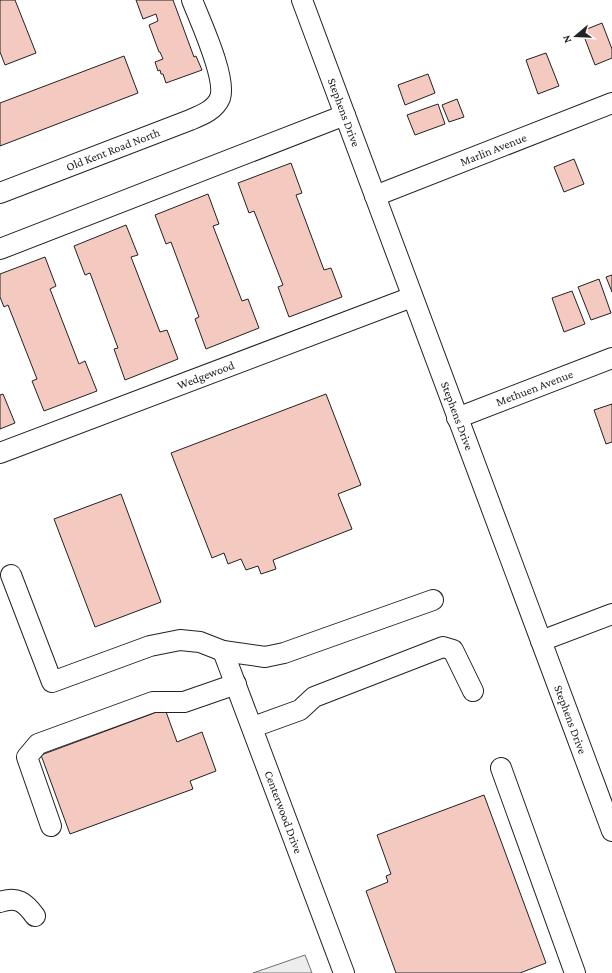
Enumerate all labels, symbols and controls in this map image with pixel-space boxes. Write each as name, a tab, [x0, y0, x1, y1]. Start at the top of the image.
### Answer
north arrow	[556, 16, 596, 56]
text: N	[559, 33, 573, 45]
street label: Stephens Drive	[325, 76, 363, 149]
street label: Old Kent Road North	[64, 125, 162, 174]
street label: Marlin Avenue	[458, 130, 528, 169]
street label: Wedgewood	[175, 358, 237, 392]
street label: Methuen Avenue	[494, 367, 575, 409]
street label: Stephens Drive	[438, 380, 476, 452]
street label: Stephens Drive	[551, 683, 590, 756]
street label: Centerwood Drive	[262, 769, 305, 855]

